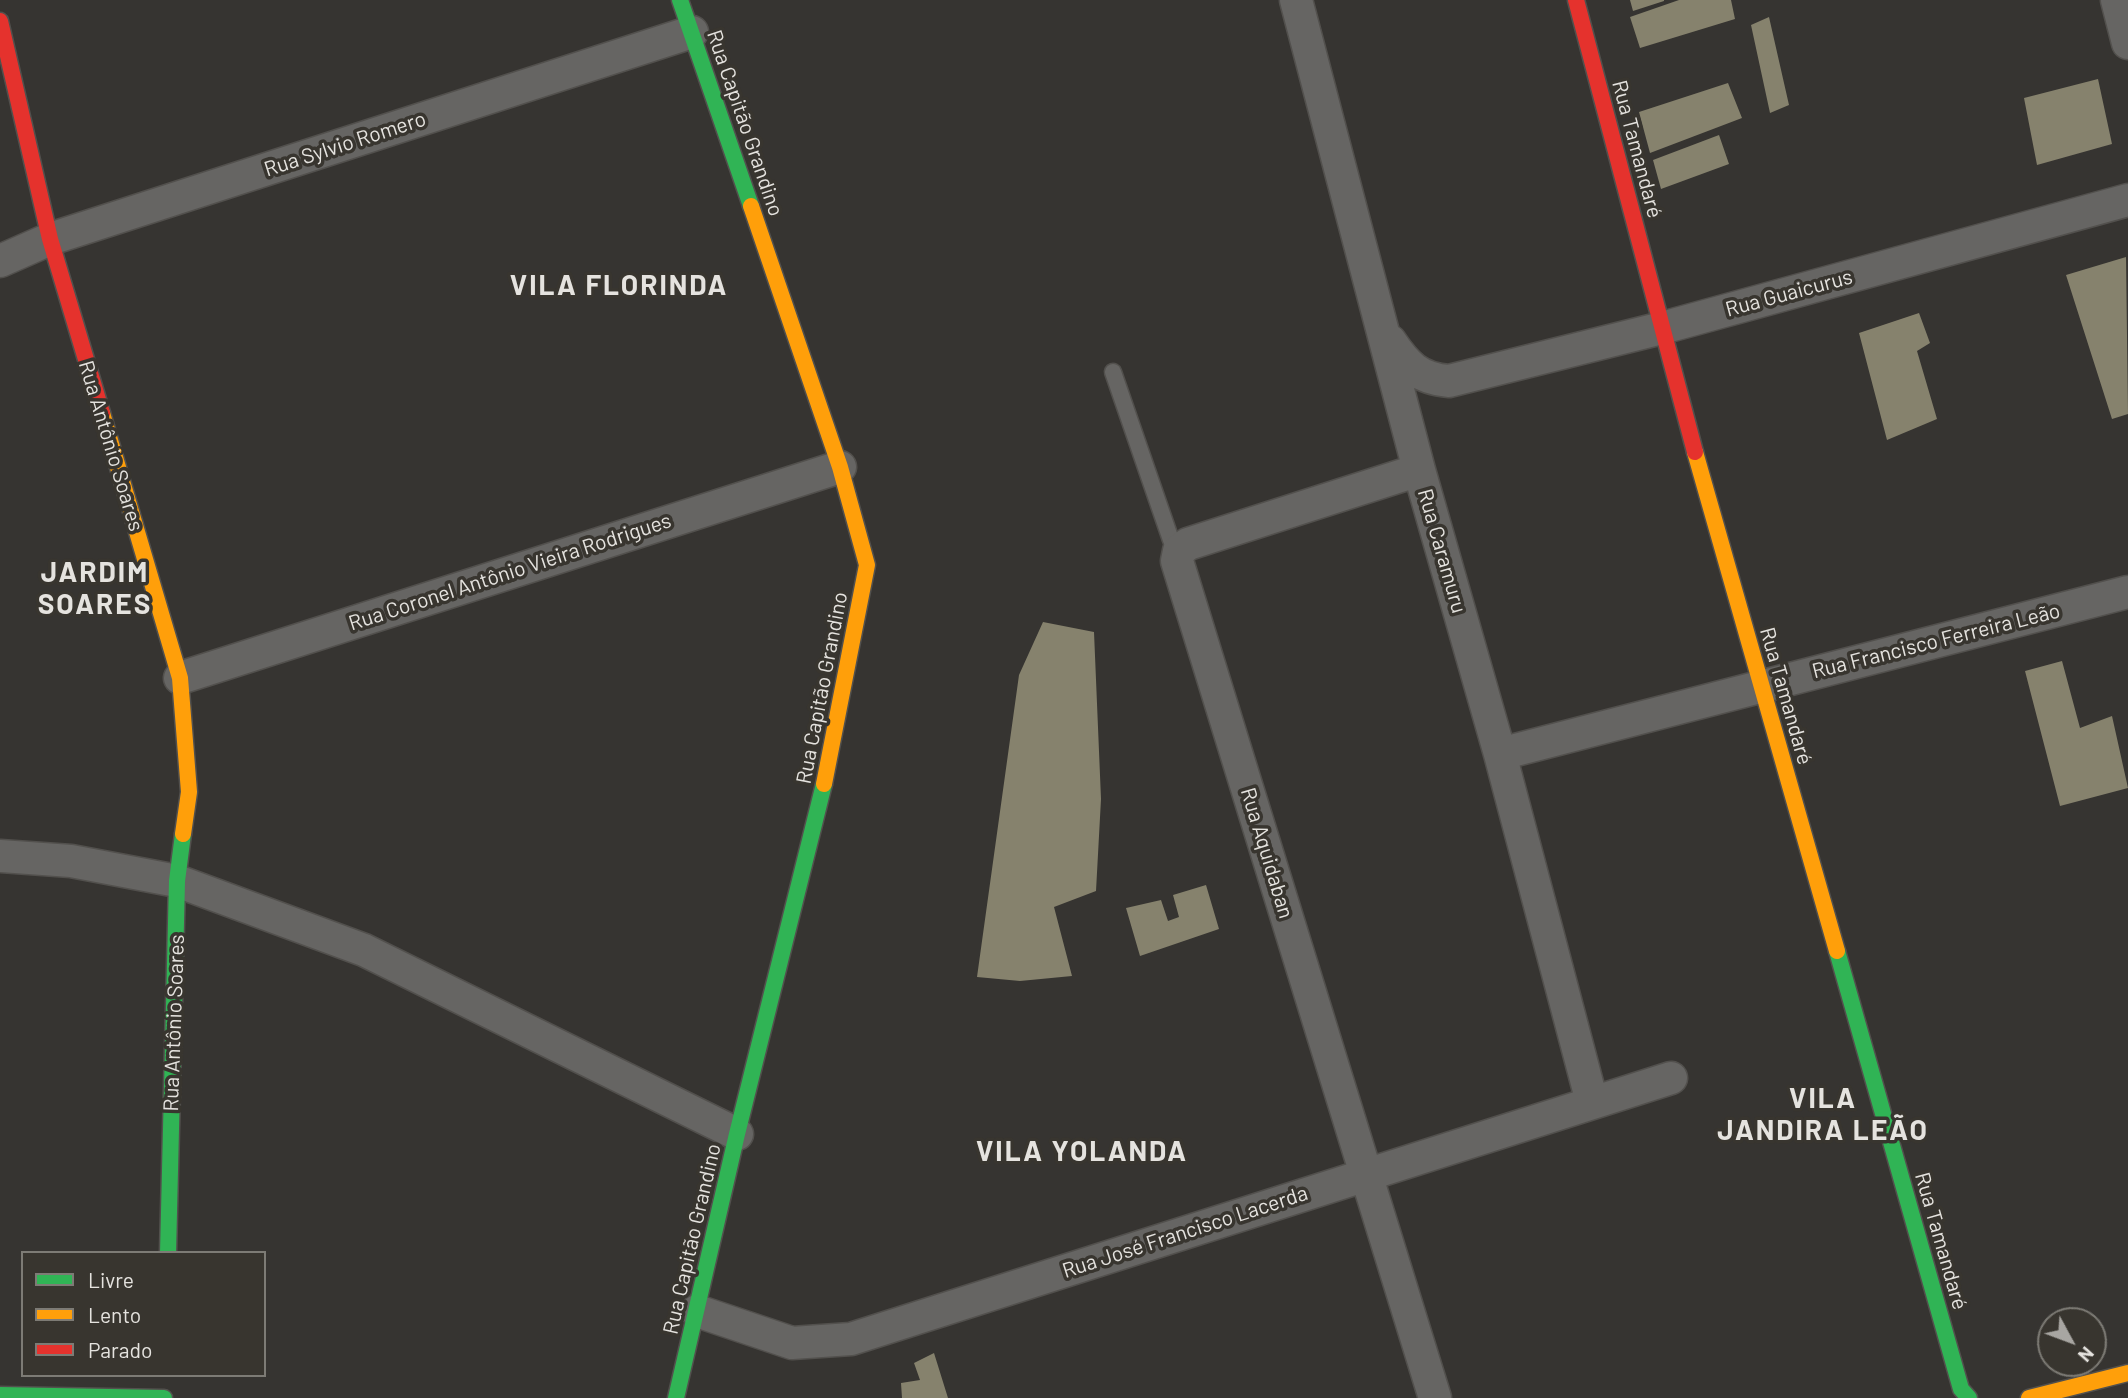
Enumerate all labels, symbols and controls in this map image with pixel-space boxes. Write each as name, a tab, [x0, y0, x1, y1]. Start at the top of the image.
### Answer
street label: Rua Capitão Grandino	[701, 27, 789, 219]
street label: Rua Tamandaré	[1607, 77, 1667, 221]
street label: Rua Sylvio Romero	[261, 106, 429, 182]
street label: Rua Guaicurus	[1723, 264, 1855, 322]
district label: VILA FLORINDA	[511, 269, 727, 303]
street label: Rua Antônio Soares	[73, 358, 149, 534]
street label: Rua Caramuru	[1412, 486, 1472, 616]
street label: Rua Coronel Antônio Vieira Rodrigues	[346, 508, 674, 636]
district label: JARDIM SOARES	[38, 556, 152, 622]
street label: Rua Capitão Grandino	[791, 590, 853, 786]
street label: Rua Francisco Ferreira Leão	[1809, 598, 2063, 684]
street label: Rua Tamandaré	[1754, 624, 1818, 768]
street label: Rua Aquidaban	[1235, 785, 1299, 921]
street label: Rua Antônio Soares	[158, 934, 190, 1112]
district label: VILA JANDIRA LEÃO	[1719, 1082, 1927, 1148]
district label: VILA YOLANDA	[977, 1135, 1187, 1169]
street label: Rua Capitão Grandino	[658, 1141, 726, 1337]
street label: Rua Tamandaré	[1909, 1169, 1973, 1313]
street label: Rua José Francisco Lacerda	[1059, 1180, 1311, 1284]
legend	[21, 1251, 266, 1377]
text: Livre	[88, 1267, 134, 1292]
text: Lento	[88, 1302, 141, 1327]
north arrow	[2037, 1307, 2107, 1377]
text: Parado	[88, 1337, 152, 1362]
text: N	[2074, 1342, 2100, 1367]

